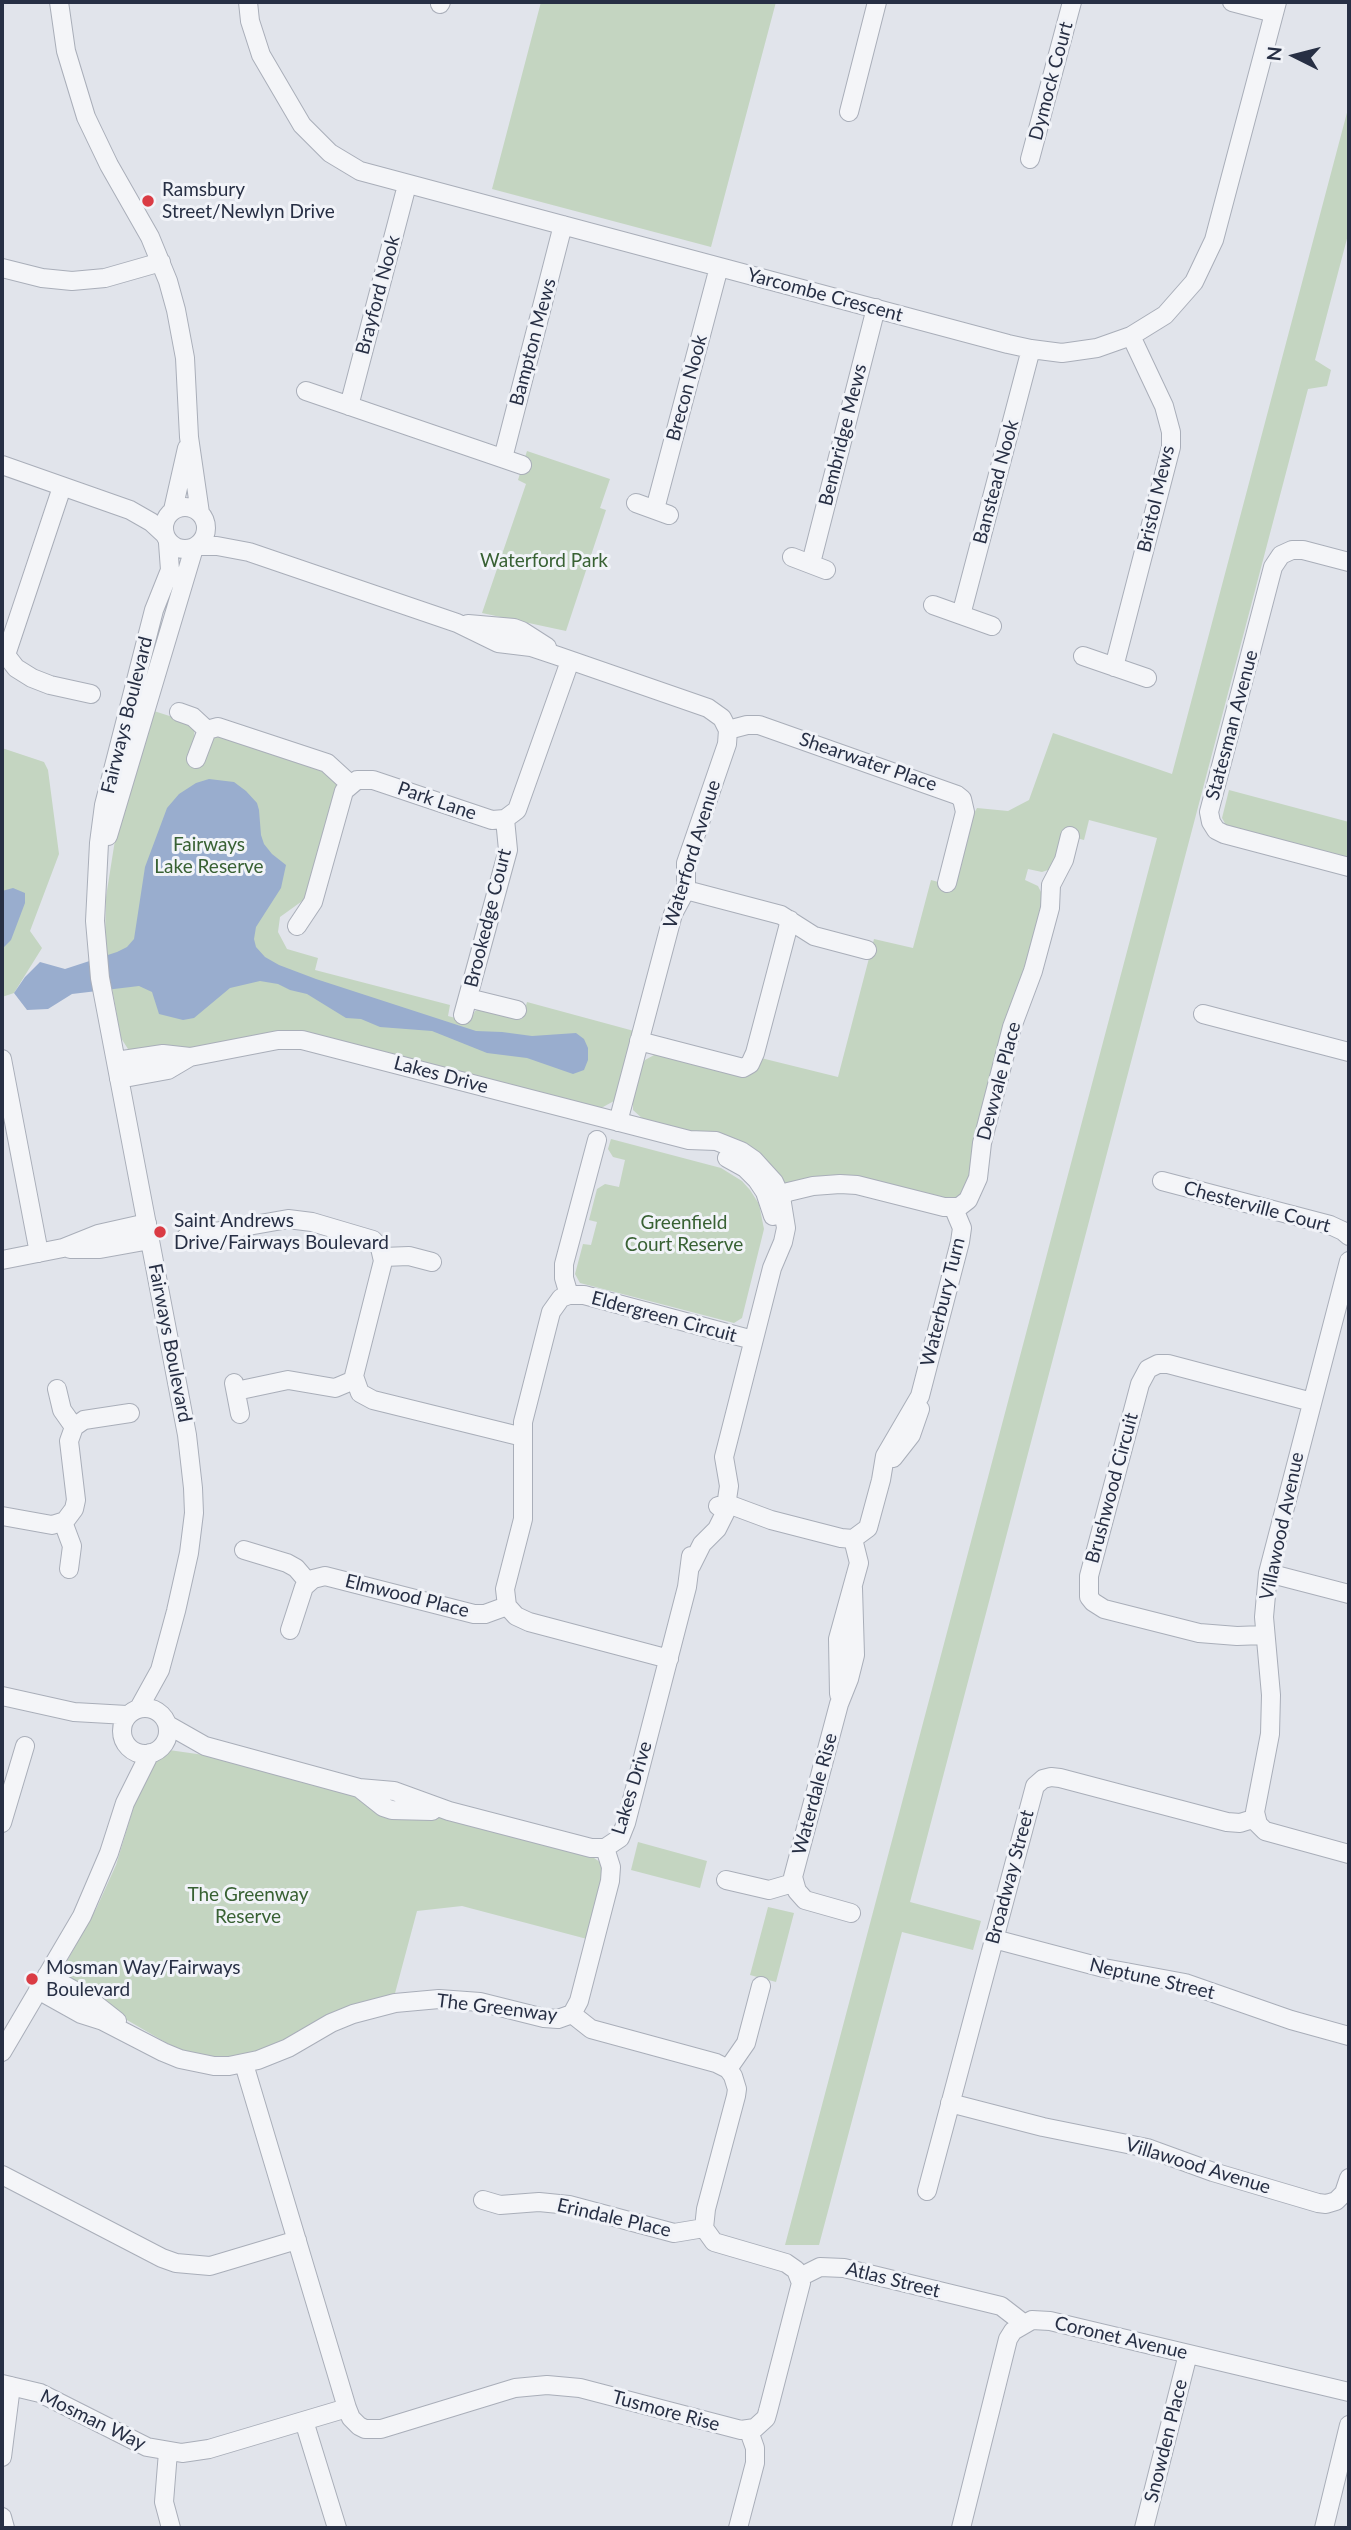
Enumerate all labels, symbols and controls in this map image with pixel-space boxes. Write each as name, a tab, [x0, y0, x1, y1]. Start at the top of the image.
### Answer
street label: Dymock Court	[1024, 19, 1078, 143]
north arrow	[1260, 21, 1330, 91]
text: N	[1261, 45, 1286, 62]
place label: Ramsbury Street/Newlyn Drive	[162, 179, 335, 223]
marker: Ramsbury Street/Newlyn Drive	[140, 193, 156, 209]
street label: Brayford Nook	[351, 233, 405, 357]
street label: Yarcombe Crescent	[745, 263, 905, 327]
street label: Bampton Mews	[505, 276, 561, 408]
street label: Brecon Nook	[662, 332, 712, 444]
street label: Bembridge Mews	[814, 362, 872, 508]
street label: Banstead Nook	[968, 417, 1024, 547]
street label: Bristol Mews	[1133, 443, 1179, 555]
park label: Waterford Park	[480, 550, 608, 572]
street label: Fairways Boulevard	[96, 634, 158, 796]
street label: Statesman Avenue	[1201, 647, 1263, 803]
street label: Shearwater Place	[796, 728, 940, 796]
street label: Park Lane	[395, 777, 479, 825]
street label: Waterford Avenue	[659, 777, 725, 931]
park label: Fairways Lake Reserve	[154, 834, 264, 878]
street label: Brookedge Court	[460, 846, 516, 990]
street label: Dewvale Place	[972, 1019, 1026, 1143]
street label: Lakes Drive	[391, 1051, 491, 1099]
street label: Chesterville Court	[1181, 1176, 1333, 1238]
place label: Saint Andrews Drive/Fairways Boulevard	[174, 1210, 389, 1254]
park label: Greenfield Court Reserve	[625, 1212, 743, 1256]
marker: Saint Andrews Drive/Fairways Boulevard	[152, 1224, 168, 1240]
street label: Waterbury Turn	[916, 1235, 970, 1369]
street label: Fairways Boulevard	[143, 1262, 197, 1424]
street label: Eldergreen Circuit	[589, 1287, 739, 1347]
street label: Brushwood Circuit	[1081, 1410, 1143, 1566]
street label: Villawood Avenue	[1255, 1450, 1309, 1602]
street label: Elmwood Place	[343, 1570, 471, 1622]
street label: Waterdale Rise	[788, 1731, 842, 1857]
street label: Lakes Drive	[607, 1738, 657, 1838]
street label: Broadway Street	[981, 1807, 1039, 1947]
park label: The Greenway Reserve	[187, 1884, 309, 1928]
street label: Neptune Street	[1087, 1954, 1217, 2004]
place label: Mosman Way/Fairways Boulevard	[46, 1957, 241, 2001]
marker: Mosman Way/Fairways Boulevard	[24, 1971, 40, 1987]
street label: The Greenway	[435, 1989, 559, 2027]
street label: Villawood Avenue	[1123, 2133, 1273, 2199]
street label: Erindale Place	[555, 2194, 673, 2242]
street label: Atlas Street	[844, 2257, 942, 2303]
street label: Coronet Avenue	[1052, 2312, 1190, 2364]
street label: Snowden Place	[1140, 2377, 1192, 2505]
street label: Mosman Way	[37, 2385, 149, 2455]
street label: Tusmore Rise	[610, 2386, 722, 2436]

